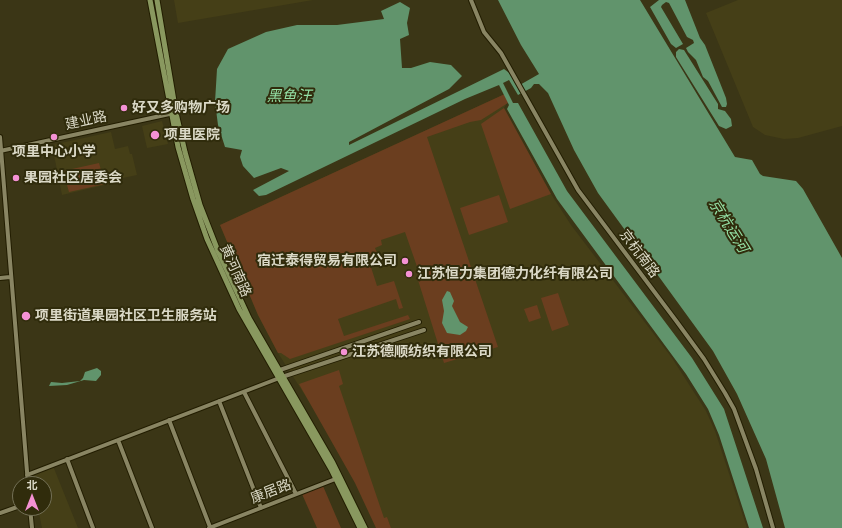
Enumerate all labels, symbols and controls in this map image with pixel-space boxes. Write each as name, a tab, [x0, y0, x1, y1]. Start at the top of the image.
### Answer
water label: 黑鱼汪	[267, 88, 311, 106]
place label: 好又多购物广场	[132, 100, 230, 116]
marker: 好又多购物广场	[119, 103, 129, 113]
street label: 建业路	[64, 108, 108, 134]
place label: 项里医院	[164, 127, 220, 143]
marker: 项里医院	[149, 129, 161, 141]
marker: 项里中心小学	[49, 132, 59, 142]
place label: 项里中心小学	[12, 144, 96, 160]
place label: 果园社区居委会	[24, 170, 122, 186]
marker: 果园社区居委会	[11, 173, 21, 183]
water label: 京杭运河	[704, 196, 752, 256]
street label: 京杭南路	[615, 227, 663, 281]
street label: 黄河南路	[216, 242, 254, 300]
place label: 宿迁泰得贸易有限公司	[257, 253, 397, 269]
marker: 宿迁泰得贸易有限公司	[400, 256, 410, 266]
place label: 江苏恒力集团德力化纤有限公司	[417, 266, 613, 282]
marker: 江苏恒力集团德力化纤有限公司	[404, 269, 414, 279]
place label: 项里街道果园社区卫生服务站	[35, 308, 217, 324]
marker: 项里街道果园社区卫生服务站	[20, 310, 32, 322]
place label: 江苏德顺纺织有限公司	[352, 344, 492, 360]
marker: 江苏德顺纺织有限公司	[339, 347, 349, 357]
north arrow	[12, 476, 52, 516]
street label: 康居路	[248, 477, 294, 507]
text: 北	[27, 479, 38, 491]

